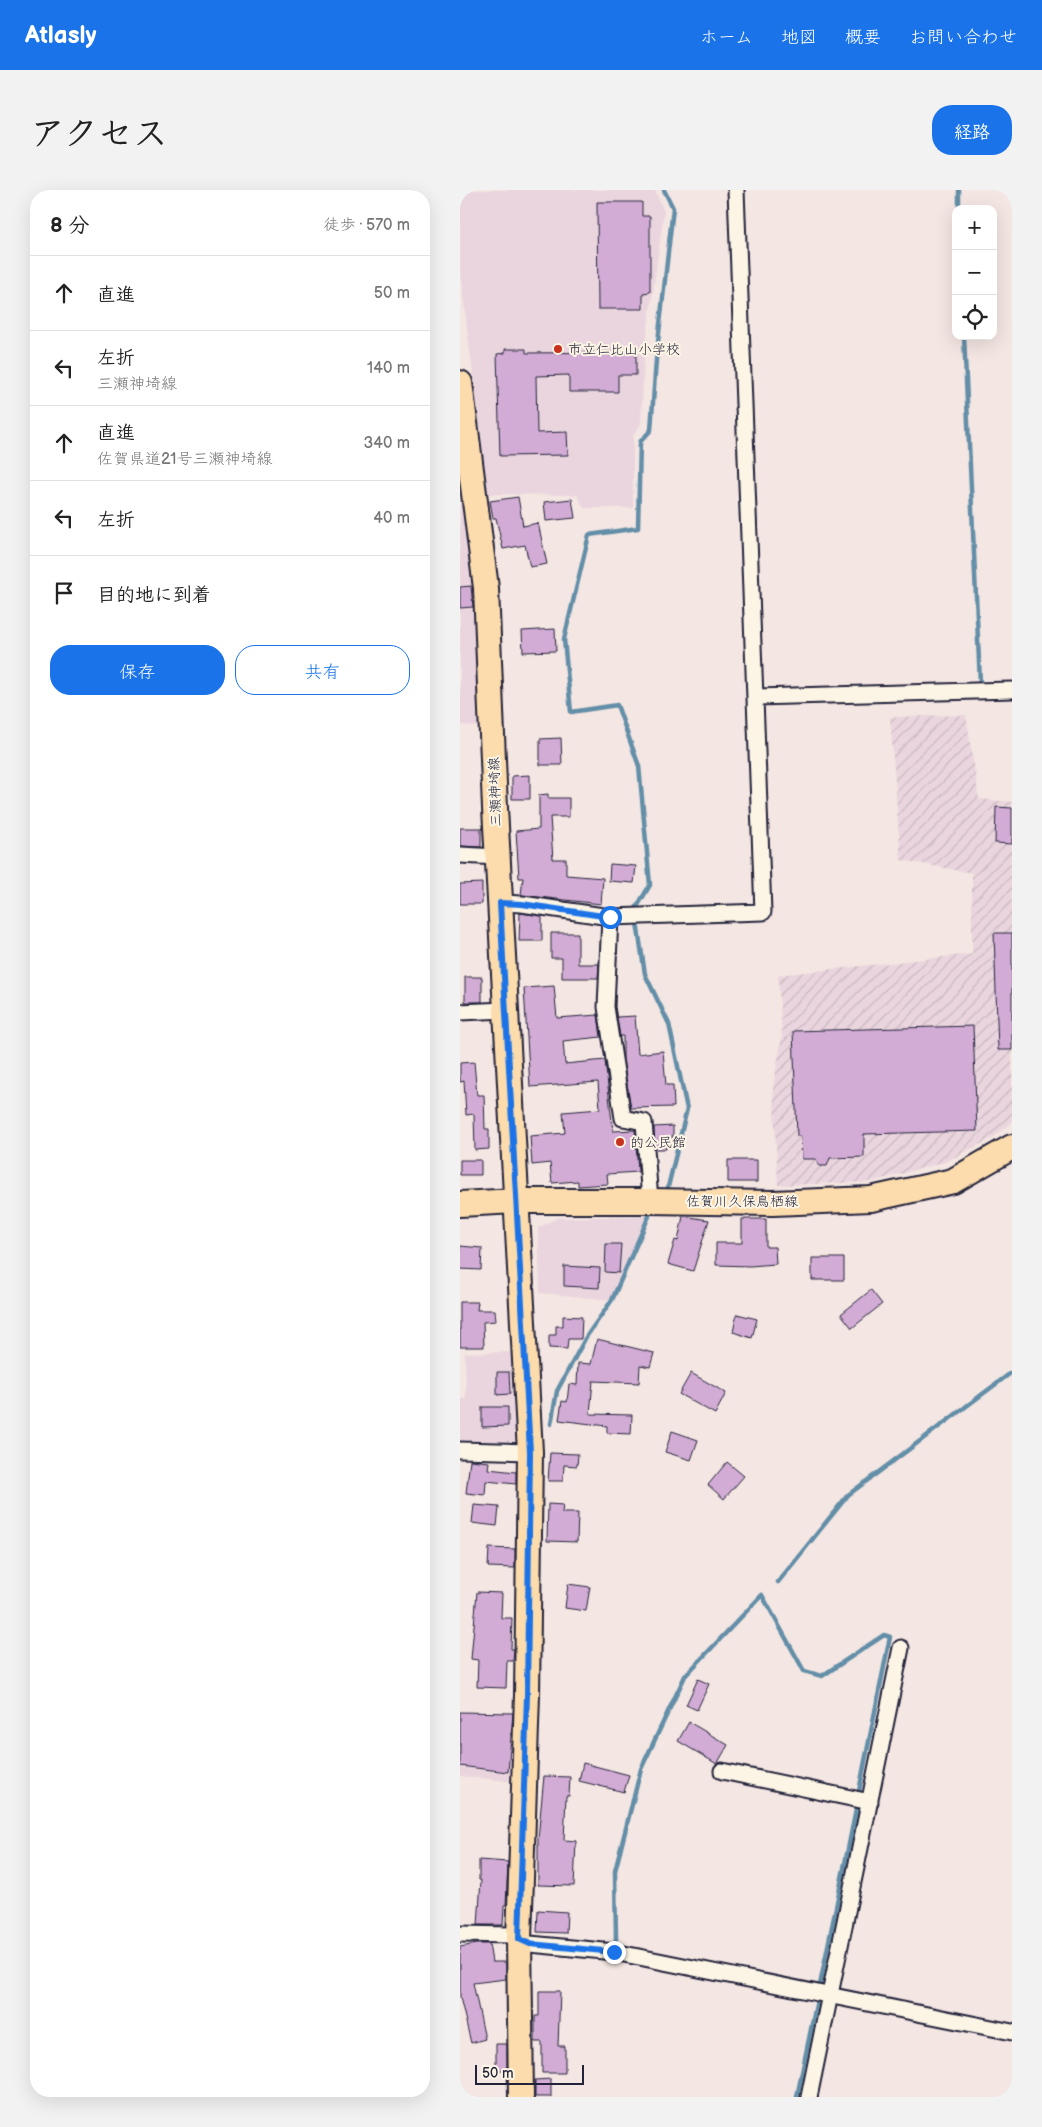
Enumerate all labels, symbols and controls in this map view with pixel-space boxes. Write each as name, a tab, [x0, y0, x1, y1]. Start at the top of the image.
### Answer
text: Atlasly	[25, 21, 96, 50]
text: ホーム	[700, 27, 753, 48]
text: 地図	[781, 27, 817, 48]
text: 概要	[845, 27, 881, 48]
text: お問い合わせ	[909, 27, 1017, 48]
button: 経路	[932, 105, 1012, 155]
text: アクセス	[30, 113, 168, 156]
map controls	[952, 205, 997, 340]
button: +	[952, 205, 997, 250]
text: 8 分	[50, 213, 89, 238]
text: 徒歩 · 570 m	[324, 216, 410, 235]
button: −	[952, 250, 997, 295]
icon: ahead	[50, 279, 78, 307]
text: 直進	[97, 284, 135, 307]
text: 50 m	[374, 284, 410, 303]
button: locate	[952, 295, 997, 340]
place label: 市立仁比山小学校	[568, 341, 680, 358]
marker: 市立仁比山小学校	[552, 343, 564, 355]
text: 左折	[97, 347, 135, 370]
icon: left	[50, 354, 78, 382]
text: 140 m	[367, 359, 410, 378]
text: 三瀬神埼線	[97, 375, 177, 394]
text: 直進	[97, 422, 135, 445]
icon: ahead	[50, 429, 78, 457]
text: 340 m	[363, 434, 410, 453]
text: 佐賀県道21号三瀬神埼線	[97, 450, 272, 469]
icon: left	[50, 504, 78, 532]
text: 左折	[97, 509, 135, 532]
text: 40 m	[373, 509, 410, 528]
icon: arrive	[50, 579, 78, 607]
text: 目的地に到着	[97, 584, 211, 607]
button: 保存	[50, 645, 225, 695]
button: 共有	[235, 645, 410, 695]
street label: 三瀬神埼線	[485, 757, 505, 827]
route start	[599, 906, 622, 929]
place label: 的公民館	[630, 1134, 686, 1151]
marker: 的公民館	[614, 1136, 626, 1148]
street label: 佐賀川久保鳥栖線	[686, 1193, 798, 1210]
route end	[603, 1941, 626, 1964]
scale bar	[475, 2062, 584, 2085]
text: 50 m	[482, 2065, 514, 2082]

